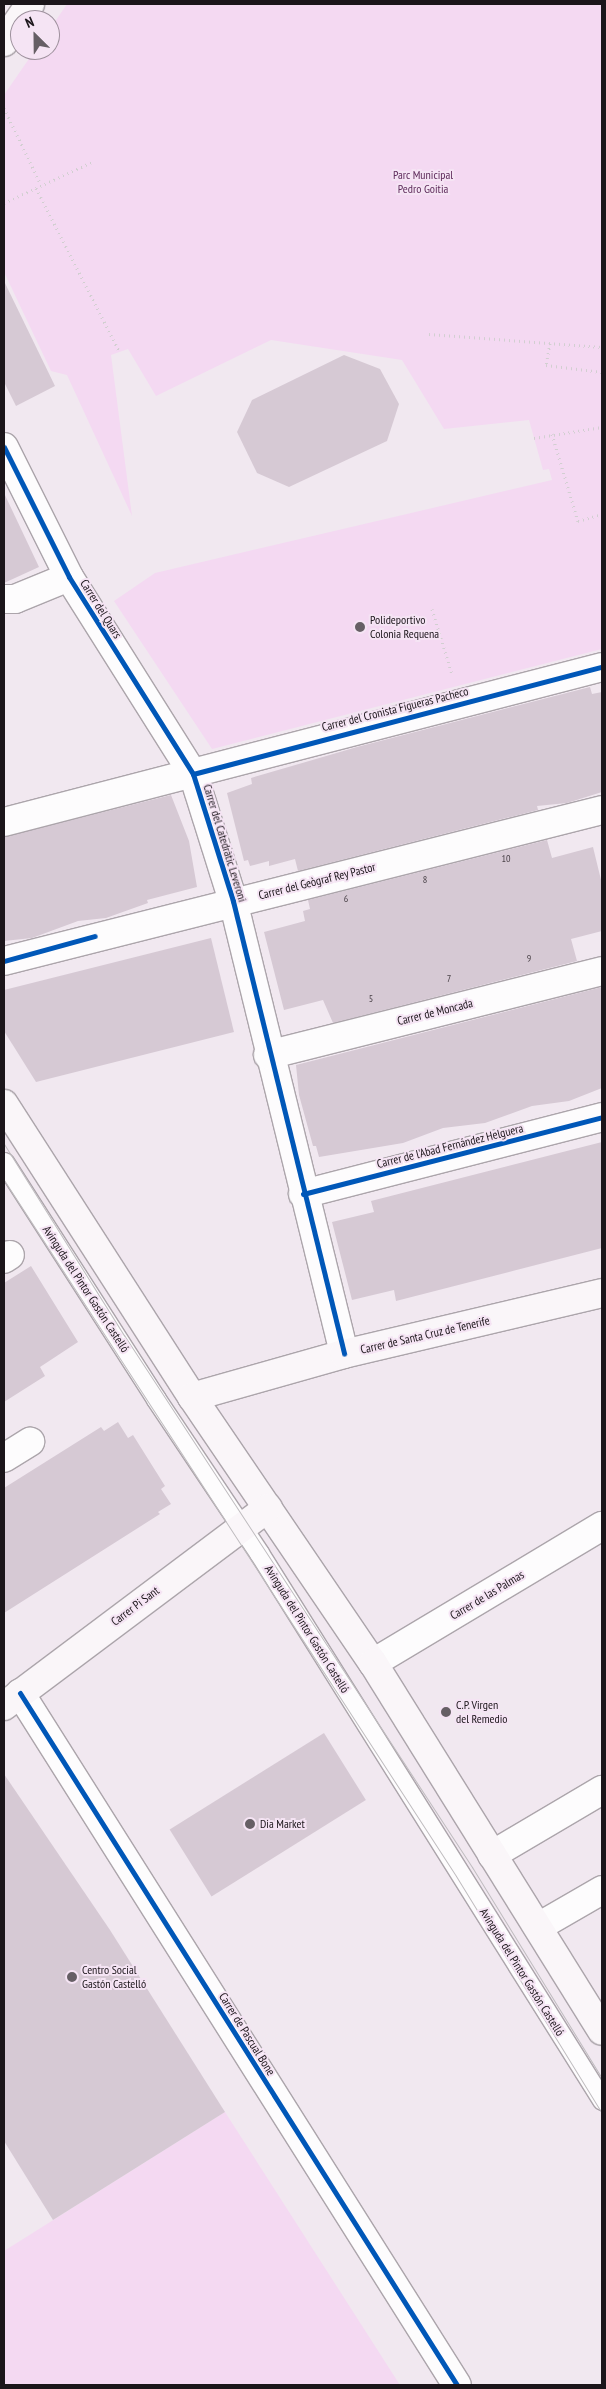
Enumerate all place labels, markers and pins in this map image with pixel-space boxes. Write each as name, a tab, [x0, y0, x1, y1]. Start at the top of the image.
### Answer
place label: Polideportivo Colonia Requena	[370, 613, 439, 641]
marker: Polideportivo Colonia Requena	[354, 621, 366, 633]
place label: C.P. Virgen del Remedio	[456, 1698, 507, 1726]
marker: C.P. Virgen del Remedio	[440, 1706, 452, 1718]
place label: Dia Market	[260, 1817, 305, 1831]
marker: Dia Market	[244, 1818, 256, 1830]
place label: Centro Social Gastón Castelló	[82, 1963, 146, 1991]
marker: Centro Social Gastón Castelló	[66, 1971, 78, 1983]

